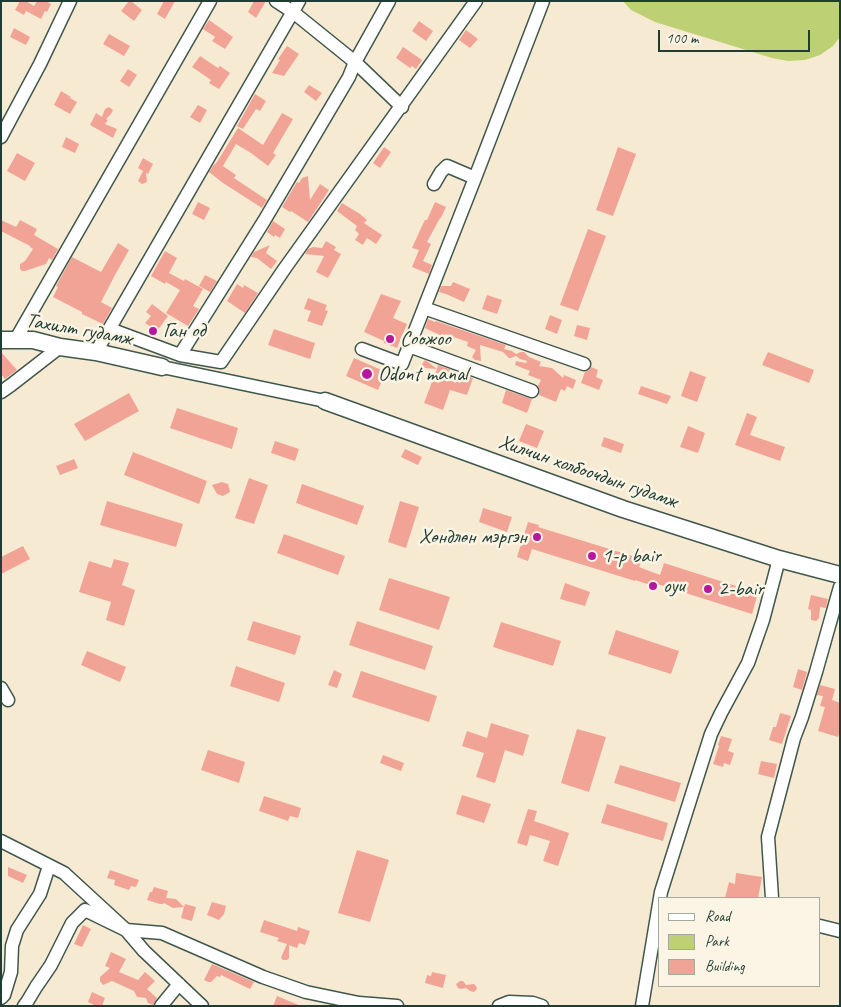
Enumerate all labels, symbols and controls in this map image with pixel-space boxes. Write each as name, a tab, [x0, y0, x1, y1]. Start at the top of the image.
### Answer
scale bar	[661, 20, 814, 52]
text: 100 m	[666, 29, 698, 48]
street label: Тахилт гудамж	[24, 308, 134, 352]
place label: Ган од	[163, 318, 205, 344]
marker: Ган од	[147, 325, 159, 337]
place label: Соожоо	[400, 326, 451, 352]
marker: Соожоо	[384, 333, 396, 345]
place label: Odont manal	[378, 361, 468, 387]
marker: Odont manal	[360, 367, 374, 381]
street label: Хилчин холбоочдын гудамж	[495, 430, 681, 514]
place label: Хөндлөн мэргэн	[419, 524, 527, 550]
marker: Хөндлөн мэргэн	[531, 531, 543, 543]
place label: 1-p bair	[602, 543, 661, 569]
marker: 1-p bair	[586, 550, 598, 562]
place label: oyu	[663, 573, 685, 599]
place label: 2-bair	[718, 576, 764, 602]
marker: oyu	[647, 580, 659, 592]
marker: 2-bair	[702, 583, 714, 595]
legend	[658, 897, 821, 987]
text: Road	[705, 907, 730, 926]
text: Park	[705, 932, 729, 951]
text: Building	[705, 957, 744, 976]

